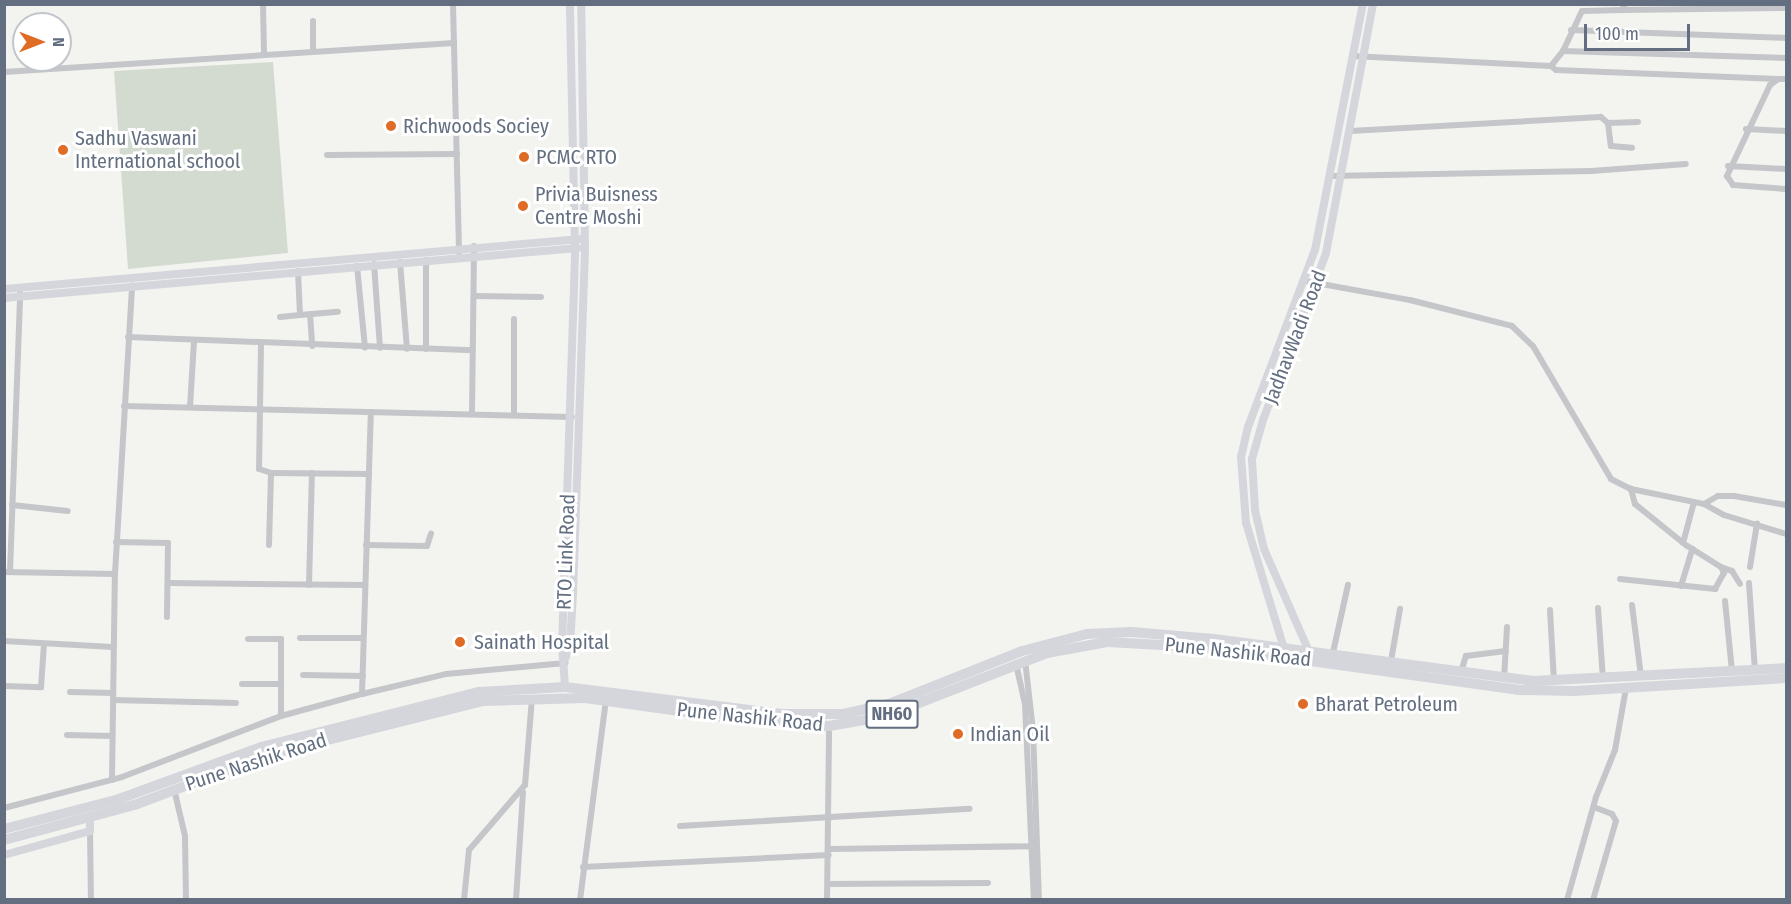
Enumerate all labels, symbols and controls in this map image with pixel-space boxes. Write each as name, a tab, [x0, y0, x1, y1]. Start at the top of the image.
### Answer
north arrow	[12, 12, 72, 72]
scale bar	[1587, 12, 1694, 50]
text: 100 m	[1595, 23, 1639, 45]
text: N	[49, 37, 68, 47]
place label: Richwoods Sociey	[403, 114, 549, 138]
marker: Richwoods Sociey	[384, 119, 398, 133]
place label: Sadhu Vaswani International school	[75, 126, 240, 173]
marker: Sadhu Vaswani International school	[56, 143, 70, 157]
place label: PCMC RTO	[536, 145, 617, 169]
marker: PCMC RTO	[517, 150, 531, 164]
place label: Privia Buisness Centre Moshi	[535, 183, 658, 230]
marker: Privia Buisness Centre Moshi	[516, 199, 530, 213]
street label: JadhavWadi Road	[1259, 267, 1331, 407]
street label: RTO Link Road	[552, 493, 580, 611]
place label: Sainath Hospital	[474, 630, 609, 654]
street label: Pune Nashik Road	[1164, 632, 1312, 672]
marker: Sainath Hospital	[451, 633, 469, 651]
place label: Bharat Petroleum	[1315, 692, 1458, 716]
street label: Pune Nashik Road	[676, 697, 824, 737]
marker: Bharat Petroleum	[1296, 697, 1310, 711]
road number: NH60	[865, 699, 919, 729]
place label: Indian Oil	[970, 722, 1049, 746]
marker: Indian Oil	[951, 727, 965, 741]
street label: Pune Nashik Road	[182, 728, 330, 796]

